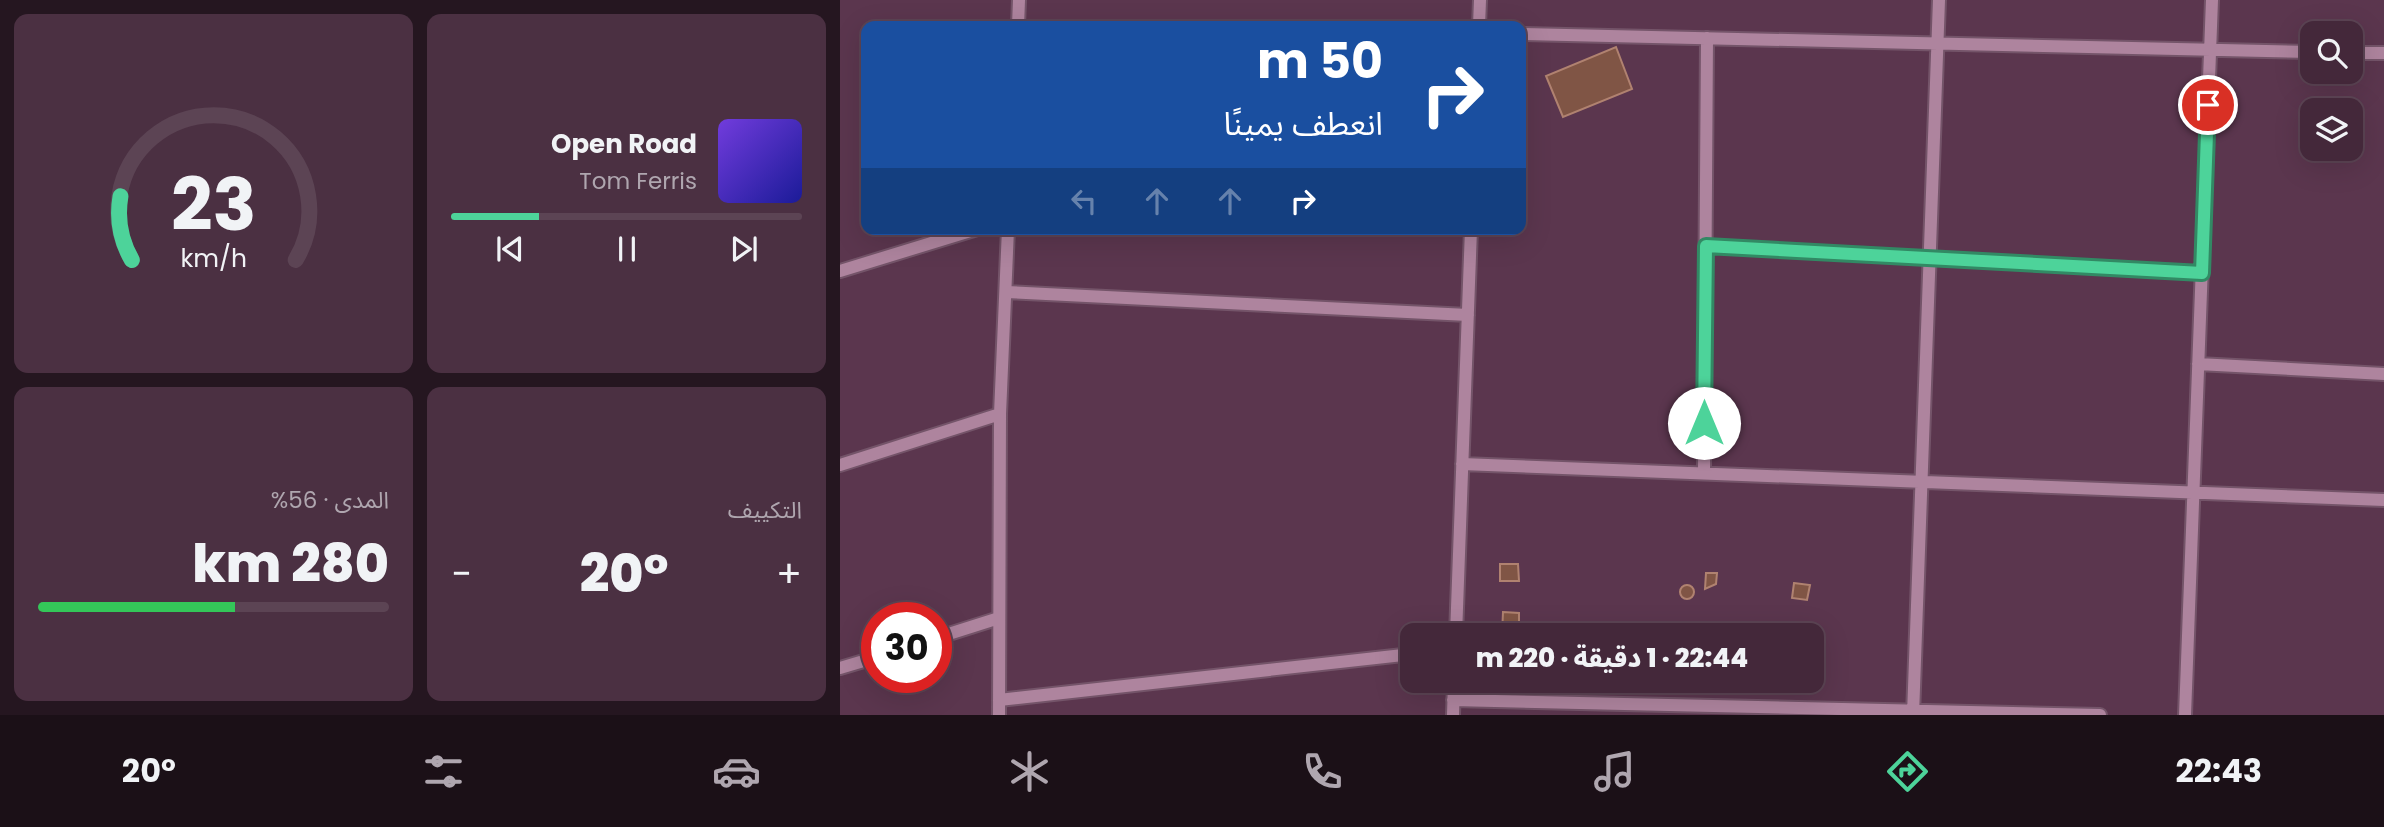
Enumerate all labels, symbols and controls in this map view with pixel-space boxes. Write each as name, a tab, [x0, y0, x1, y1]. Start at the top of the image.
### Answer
map controls	[2300, 21, 2363, 161]
button: search	[2300, 21, 2363, 84]
text: 50 m	[1257, 27, 1383, 95]
icon: right	[1407, 49, 1498, 140]
pin	[2178, 75, 2238, 135]
icon: arrive	[2189, 86, 2227, 124]
button: layers	[2300, 98, 2363, 161]
text: انعطف يمينًا	[1223, 101, 1383, 146]
text: Open Road	[551, 126, 697, 162]
text: 23	[171, 154, 256, 255]
text: Tom Ferris	[579, 165, 697, 197]
icon: left	[1065, 182, 1103, 220]
icon: ahead	[1138, 182, 1176, 220]
icon: ahead	[1211, 182, 1249, 220]
icon: right	[1284, 182, 1322, 220]
icon: previous	[491, 230, 529, 268]
icon: pause	[608, 230, 646, 268]
icon: next	[725, 230, 763, 268]
text: km/h	[180, 241, 247, 276]
position arrow	[1667, 386, 1741, 460]
text: المدى · 56%	[271, 484, 389, 516]
text: التكييف	[728, 494, 802, 526]
text: 280 km	[192, 527, 389, 600]
text: 20°	[580, 537, 668, 610]
text: −	[451, 547, 472, 600]
text: +	[776, 547, 802, 600]
speed limit sign: 30	[861, 602, 952, 693]
text: 22:44 · 1 دقيقة · 220 m	[1476, 640, 1748, 676]
icon: filters	[419, 747, 468, 796]
icon: car	[712, 747, 761, 796]
icon: climate	[1005, 747, 1054, 796]
icon: phone	[1298, 747, 1347, 796]
icon: music	[1590, 747, 1639, 796]
icon: directions	[1883, 747, 1932, 796]
text: 20°	[122, 748, 176, 793]
text: 22:43	[2176, 748, 2262, 793]

